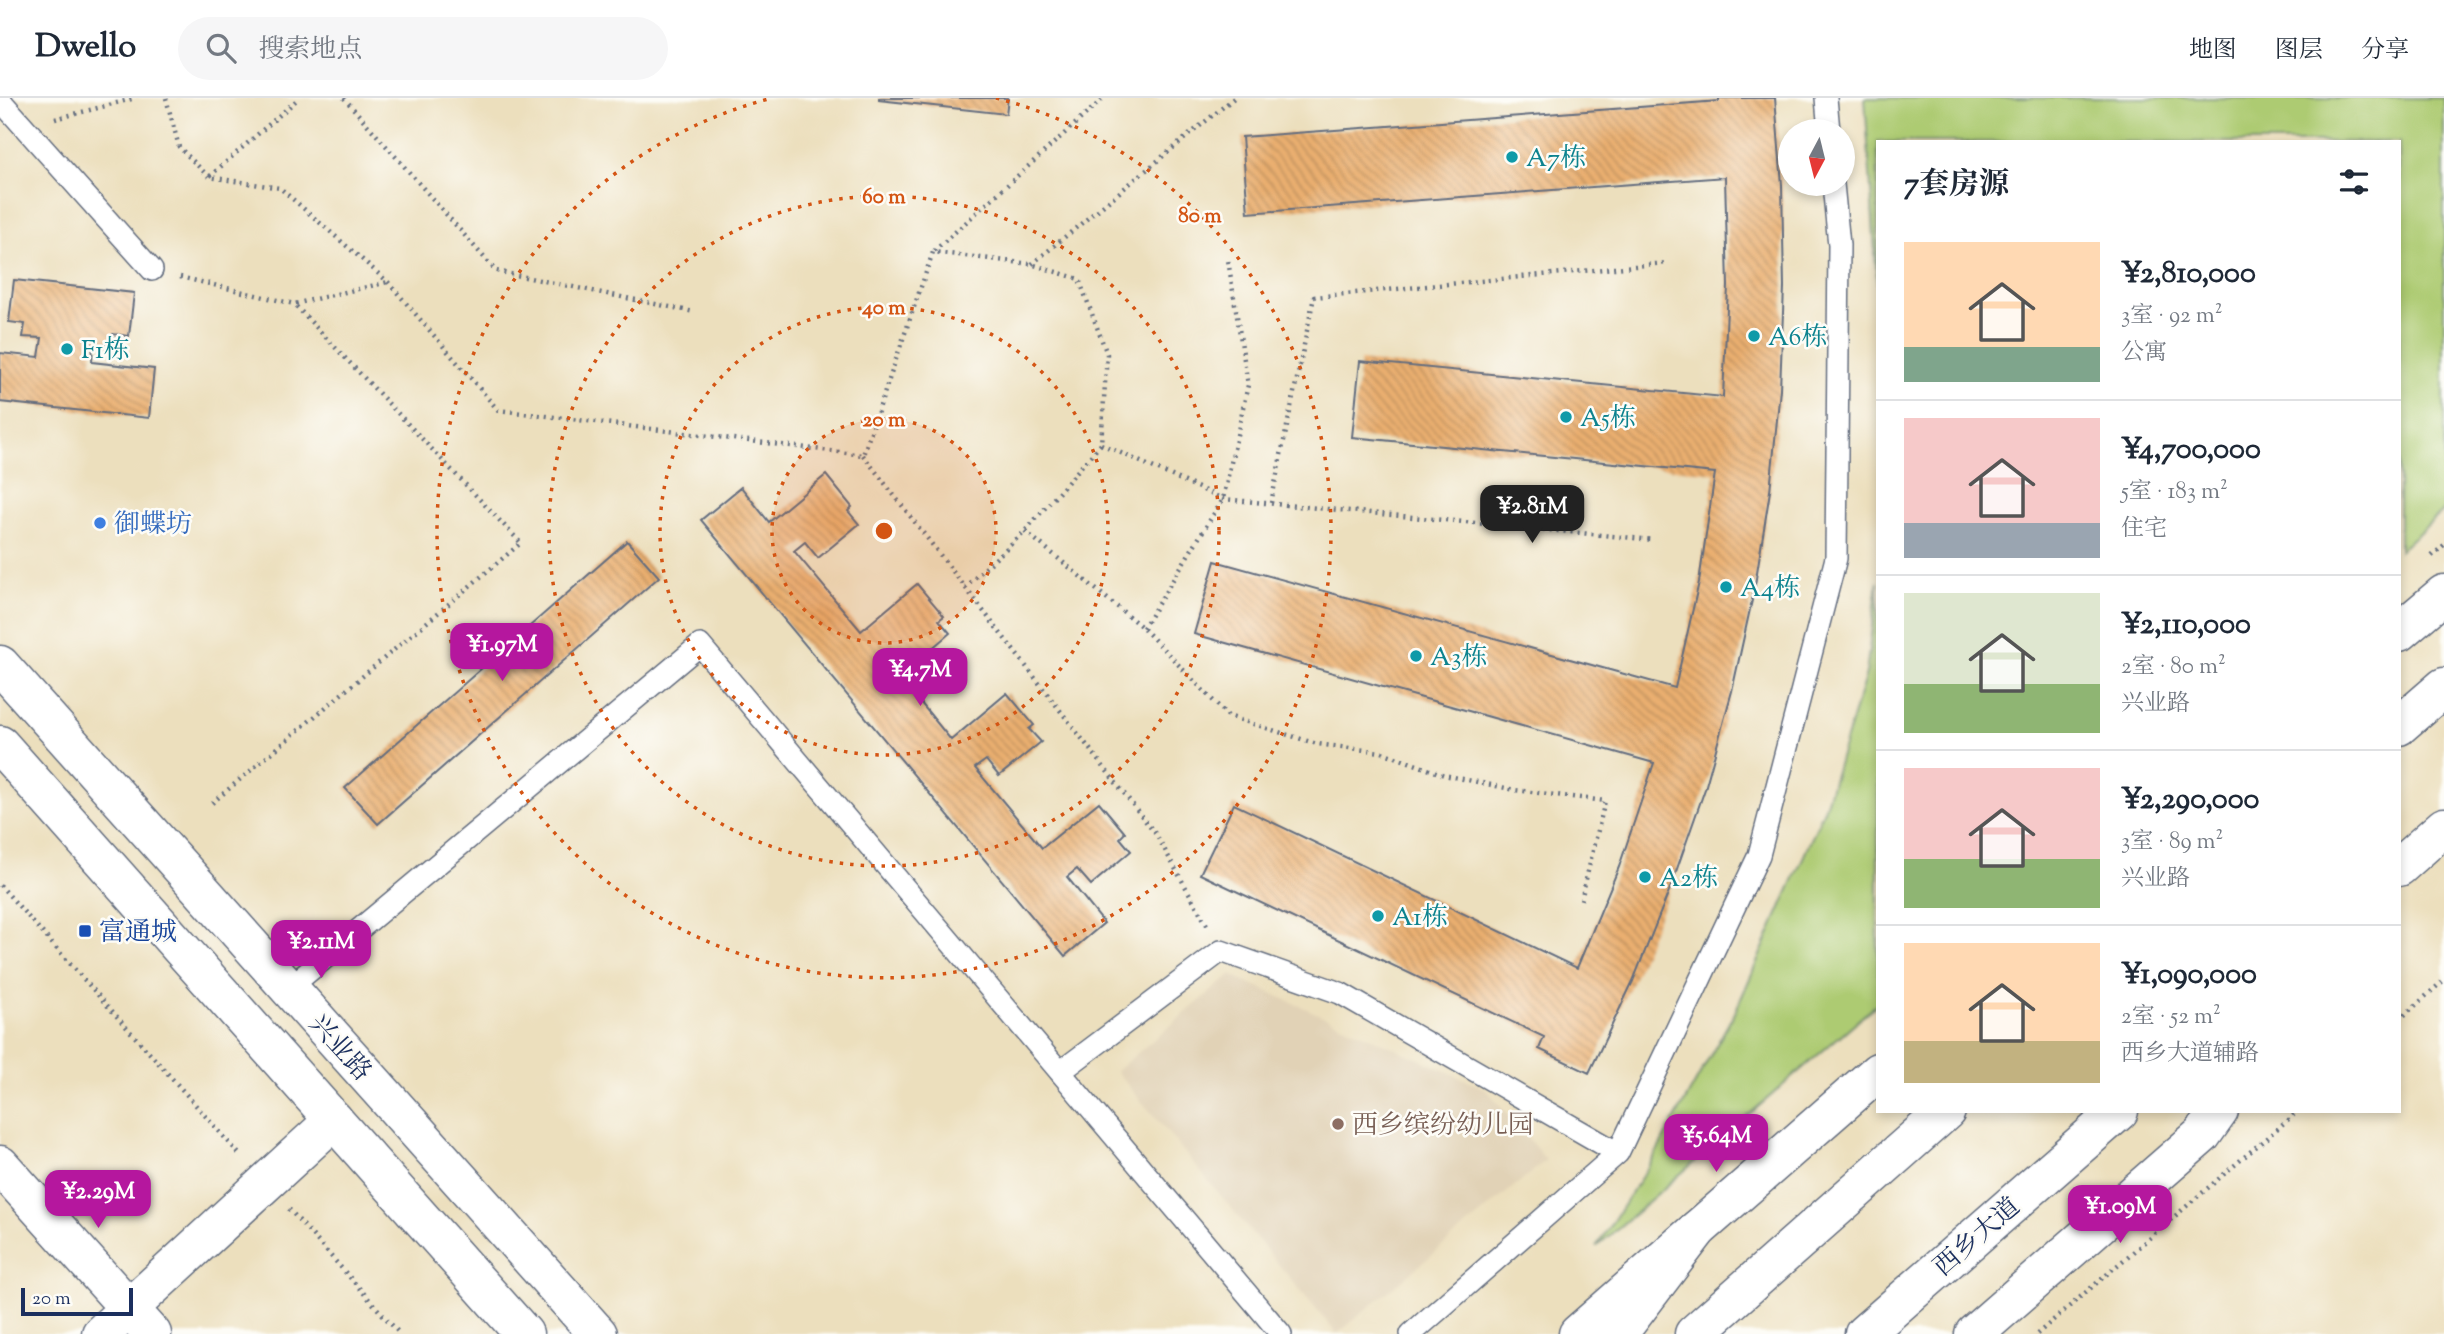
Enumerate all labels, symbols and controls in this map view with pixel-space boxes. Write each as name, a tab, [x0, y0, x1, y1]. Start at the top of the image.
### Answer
search box	[178, 17, 668, 80]
text: Dwello	[35, 24, 136, 72]
icon: search	[202, 29, 240, 67]
text: 搜索地点	[258, 32, 362, 69]
text: 地图	[2189, 34, 2237, 68]
text: 图层	[2275, 34, 2323, 68]
text: 分享	[2361, 34, 2409, 68]
north arrow	[1778, 119, 1855, 196]
map controls	[1778, 119, 1855, 196]
place label: A7栋	[1526, 141, 1586, 178]
marker: A7栋	[1504, 149, 1520, 165]
icon: filters	[2335, 163, 2373, 201]
text: 7套房源	[1904, 164, 2009, 207]
text: 60 m	[862, 183, 906, 213]
text: 80 m	[1178, 202, 1222, 232]
text: ¥2,810,000	[2121, 253, 2256, 296]
icon: home	[1960, 270, 2044, 354]
text: 40 m	[861, 294, 906, 324]
text: 3室 · 92 m²	[2121, 300, 2223, 333]
place label: A6栋	[1768, 320, 1828, 357]
marker: A6栋	[1746, 328, 1762, 344]
place label: F1栋	[81, 333, 130, 370]
text: 公寓	[2121, 337, 2167, 370]
marker: F1栋	[59, 341, 75, 357]
place label: A5栋	[1580, 401, 1636, 438]
text: 20 m	[863, 406, 906, 436]
marker: A5栋	[1558, 409, 1574, 425]
text: ¥4,700,000	[2121, 429, 2261, 472]
icon: home	[1960, 446, 2044, 530]
text: 5室 · 183 m²	[2121, 476, 2228, 509]
pin: ¥2.81M	[1475, 486, 1589, 545]
text: ¥2.81M	[1496, 491, 1568, 524]
place label: 御蝶坊	[114, 507, 192, 544]
text: 住宅	[2121, 513, 2167, 546]
marker: 御蝶坊	[92, 515, 108, 531]
centre of rings	[872, 519, 896, 543]
place label: A4栋	[1740, 571, 1800, 608]
marker: A4栋	[1718, 579, 1734, 595]
text: ¥2,110,000	[2121, 604, 2251, 647]
icon: home	[1960, 621, 2044, 705]
pin: ¥1.97M	[445, 624, 559, 683]
text: ¥1.97M	[466, 629, 538, 662]
place label: A3栋	[1430, 640, 1488, 677]
pin: ¥4.7M	[871, 648, 969, 708]
marker: A3栋	[1408, 648, 1424, 664]
text: 2室 · 80 m²	[2121, 651, 2226, 684]
text: ¥4.7M	[888, 654, 952, 687]
text: 兴业路	[2121, 688, 2190, 721]
text: ¥2,290,000	[2121, 779, 2259, 822]
icon: home	[1960, 796, 2044, 880]
text: 3室 · 89 m²	[2121, 826, 2223, 859]
place label: A2栋	[1659, 861, 1718, 898]
text: 兴业路	[2121, 863, 2190, 896]
marker: A2栋	[1637, 869, 1653, 885]
place label: A1栋	[1392, 900, 1448, 937]
marker: A1栋	[1370, 908, 1386, 924]
place label: 富通城	[99, 915, 177, 952]
pin: ¥2.11M	[264, 920, 378, 980]
marker: 富通城	[77, 923, 93, 939]
text: ¥2.11M	[287, 926, 355, 959]
text: ¥1,090,000	[2121, 954, 2257, 997]
icon: home	[1960, 971, 2044, 1055]
text: 2室 · 52 m²	[2121, 1001, 2221, 1034]
street label: 兴业路	[299, 1007, 379, 1090]
text: 西乡大道辅路	[2121, 1038, 2259, 1071]
place label: 西乡缤纷幼儿园	[1352, 1108, 1534, 1145]
pin: ¥5.64M	[1659, 1114, 1773, 1174]
marker: 西乡缤纷幼儿园	[1330, 1116, 1346, 1132]
text: ¥5.64M	[1680, 1120, 1752, 1153]
pin: ¥2.29M	[41, 1170, 155, 1230]
text: ¥2.29M	[61, 1176, 135, 1209]
pin: ¥1.09M	[2063, 1186, 2177, 1245]
street label: 西乡大道	[1926, 1190, 2029, 1286]
text: ¥1.09M	[2084, 1191, 2156, 1224]
scale bar	[21, 1285, 133, 1317]
text: 20 m	[32, 1286, 71, 1313]

